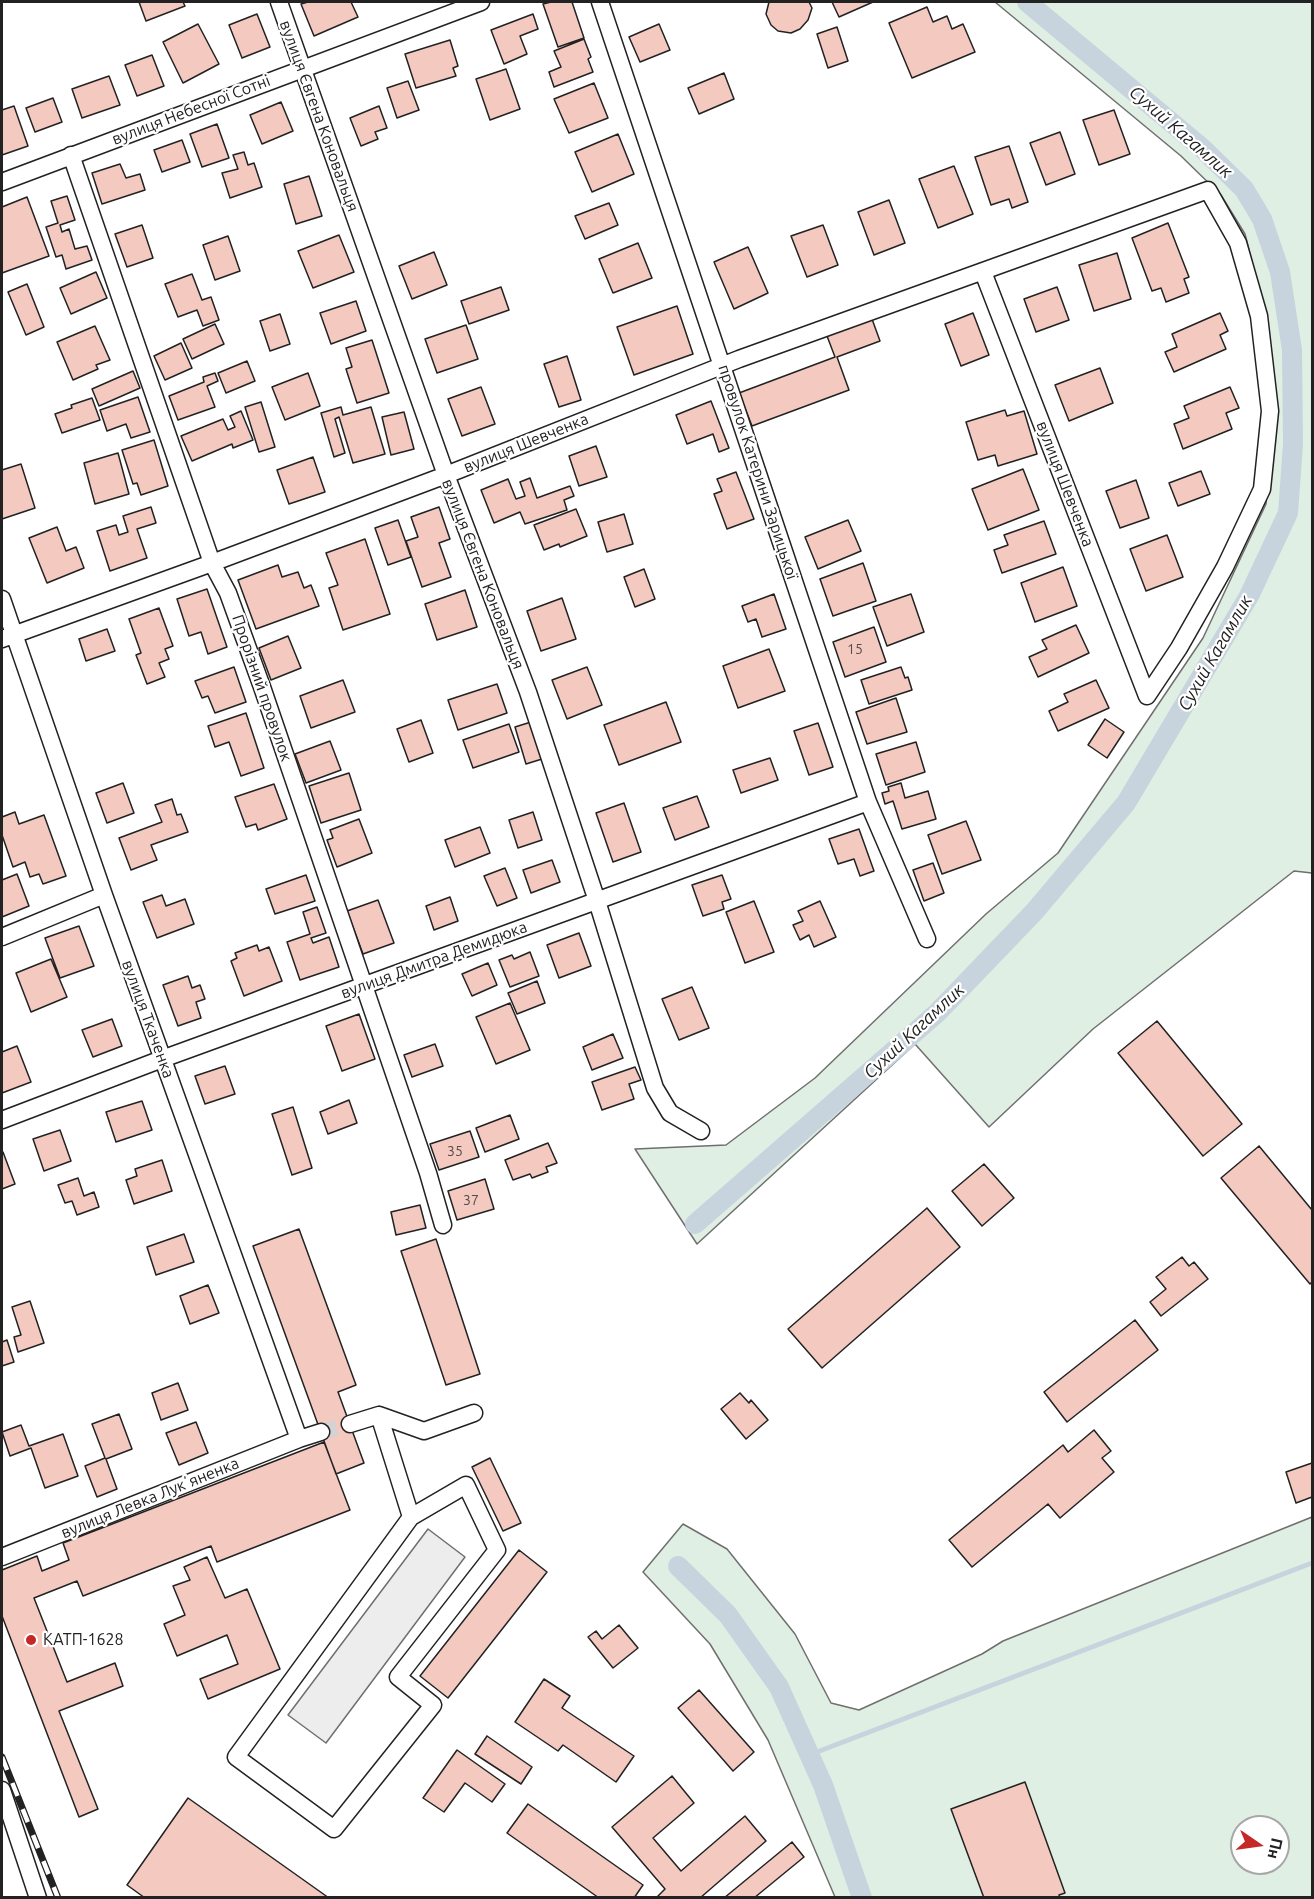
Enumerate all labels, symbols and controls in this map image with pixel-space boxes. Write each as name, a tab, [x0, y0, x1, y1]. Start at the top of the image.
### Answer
street label: вулиця Євгена Коновальця	[275, 18, 363, 214]
street label: вулиця Небесної Сотні	[109, 71, 273, 149]
water label: Сухий Кагамлик	[1125, 81, 1237, 183]
street label: провулок Катерини Зарицької	[714, 362, 802, 582]
street label: вулиця Шевченка	[461, 409, 591, 477]
street label: вулиця Шевченка	[1032, 419, 1098, 549]
street label: вулиця Євгена Коновальця	[438, 476, 528, 672]
water label: Сухий Кагамлик	[1173, 591, 1257, 715]
street label: Прорізний провулок	[228, 612, 296, 764]
house number: 15	[847, 641, 863, 657]
street label: вулиця Дмитра Демидюка	[338, 917, 530, 1003]
street label: вулиця Ткаченка	[118, 957, 178, 1081]
water label: Сухий Кагамлик	[859, 979, 969, 1083]
house number: 35	[447, 1143, 463, 1159]
house number: 37	[463, 1192, 479, 1208]
street label: вулиця Левка Лукʼяненка	[58, 1453, 242, 1543]
place label: КАТП-1628	[43, 1630, 123, 1650]
marker: КАТП-1628	[24, 1633, 38, 1647]
north arrow	[1230, 1815, 1290, 1875]
text: Пн	[1264, 1836, 1287, 1861]

